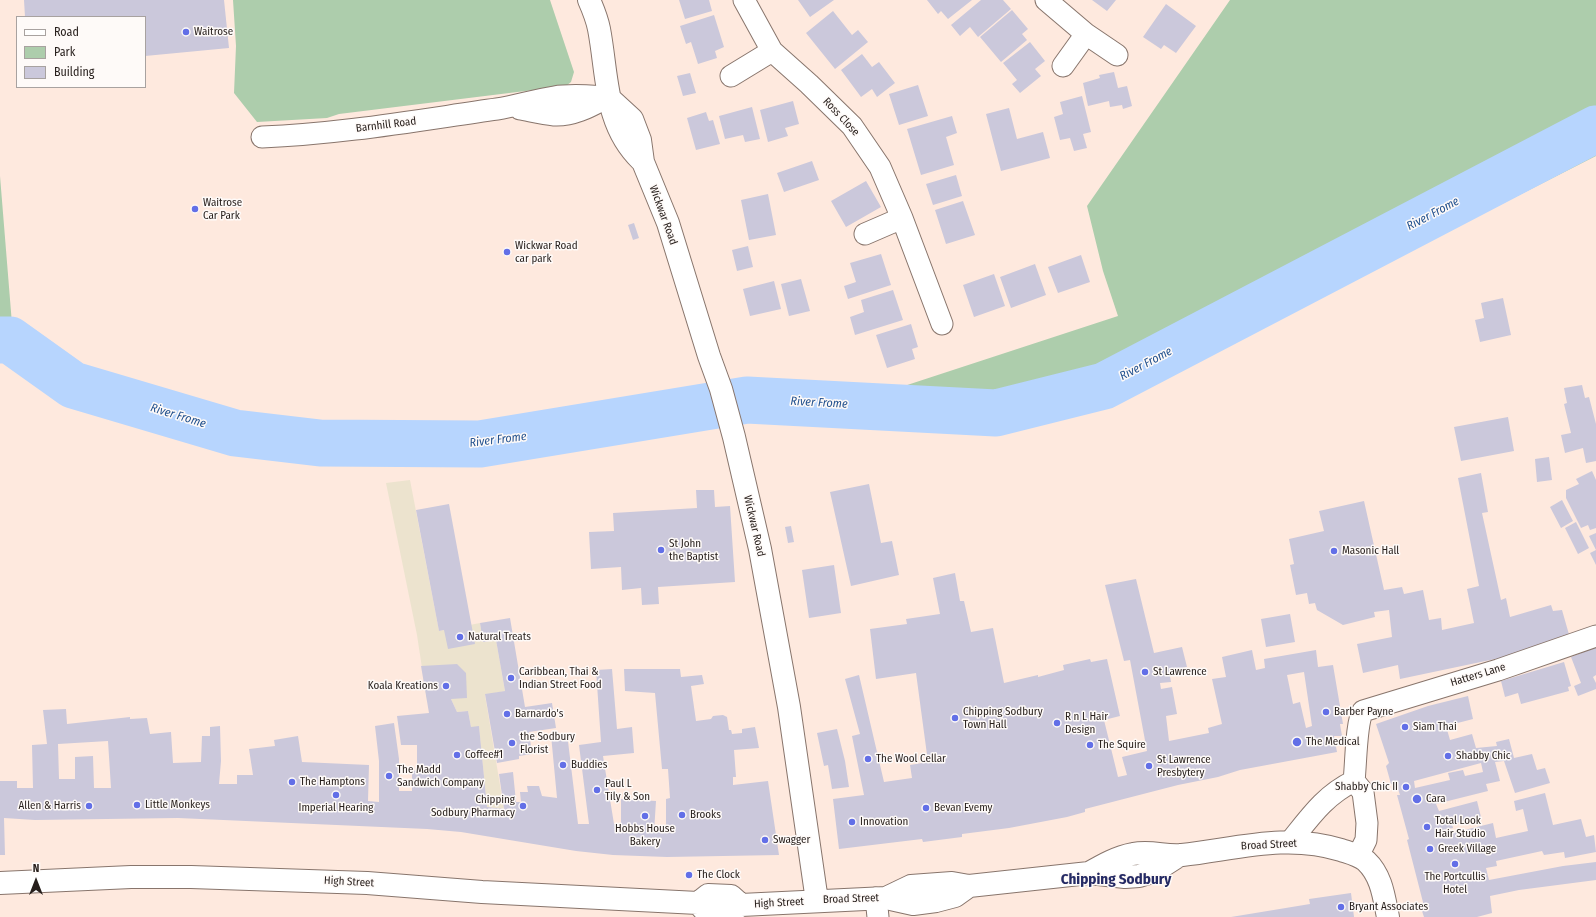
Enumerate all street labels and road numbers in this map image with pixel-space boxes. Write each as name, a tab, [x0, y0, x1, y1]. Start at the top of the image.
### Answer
street label: Ross Close	[820, 95, 862, 139]
street label: Barnhill Road	[355, 115, 417, 135]
street label: Wickwar Road	[646, 183, 680, 247]
street label: Wickwar Road	[741, 494, 767, 558]
street label: Hatters Lane	[1449, 660, 1507, 690]
street label: Broad Street	[1241, 837, 1297, 853]
street label: High Street	[324, 874, 374, 890]
street label: Broad Street	[823, 891, 879, 907]
street label: High Street	[754, 895, 804, 911]

